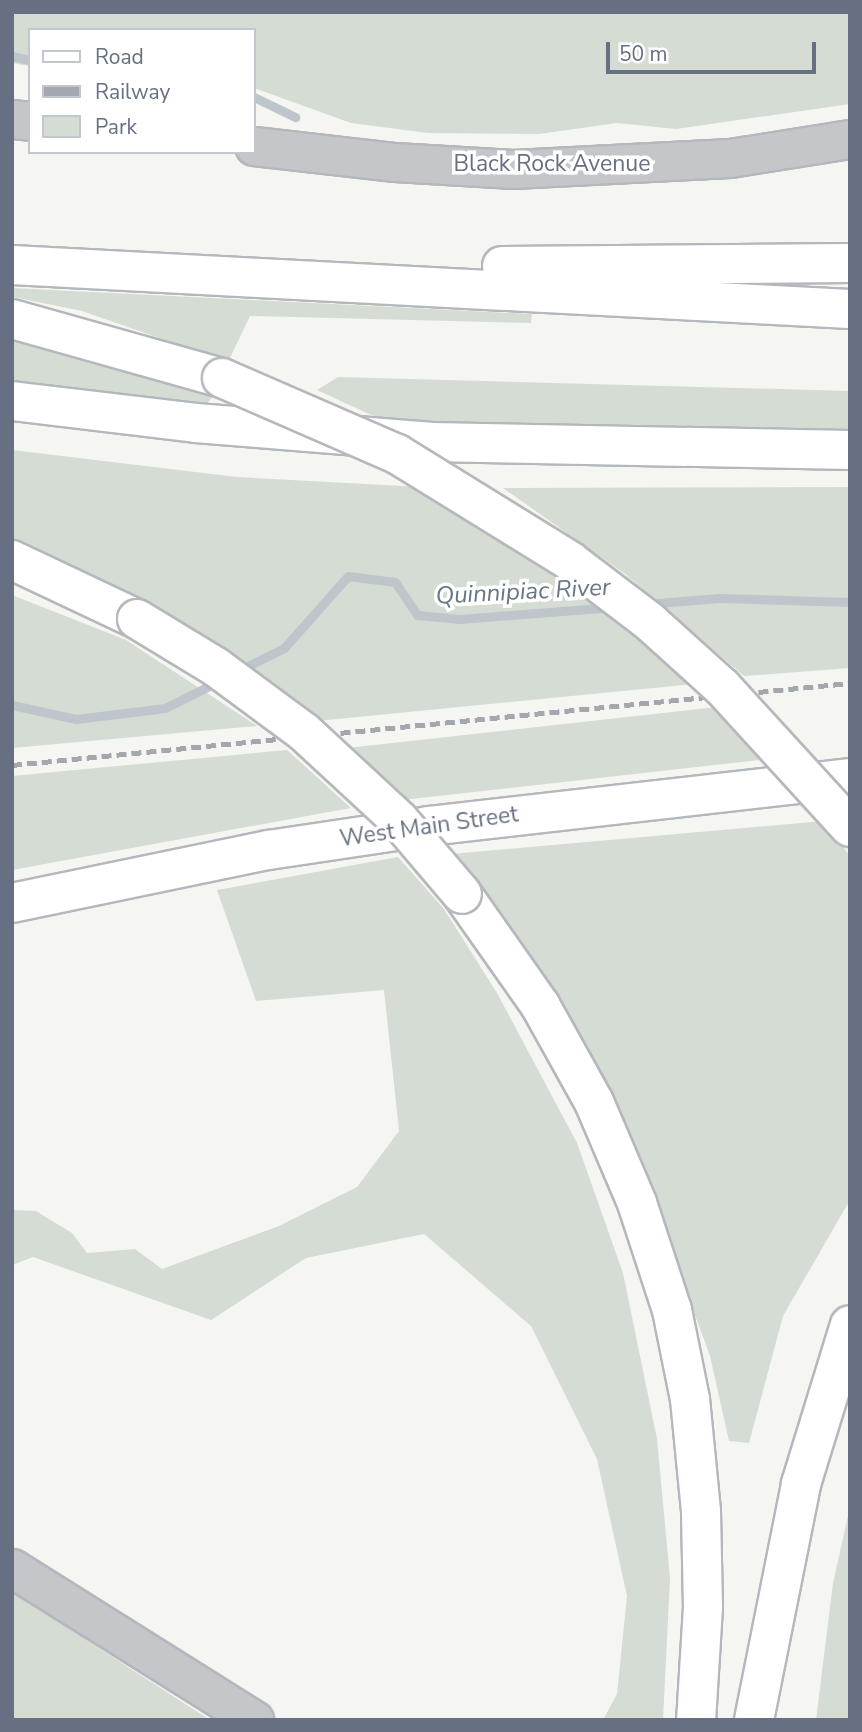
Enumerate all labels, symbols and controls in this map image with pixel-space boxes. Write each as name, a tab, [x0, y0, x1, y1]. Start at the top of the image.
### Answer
legend	[28, 28, 256, 154]
scale bar	[610, 28, 820, 72]
text: 50 m	[619, 40, 668, 68]
text: Road	[95, 43, 144, 71]
text: Railway	[95, 78, 170, 106]
text: Park	[95, 113, 137, 141]
street label: Black Rock Avenue	[454, 150, 650, 178]
water label: Quinnipiac River	[435, 573, 611, 611]
street label: West Main Street	[338, 801, 520, 853]

